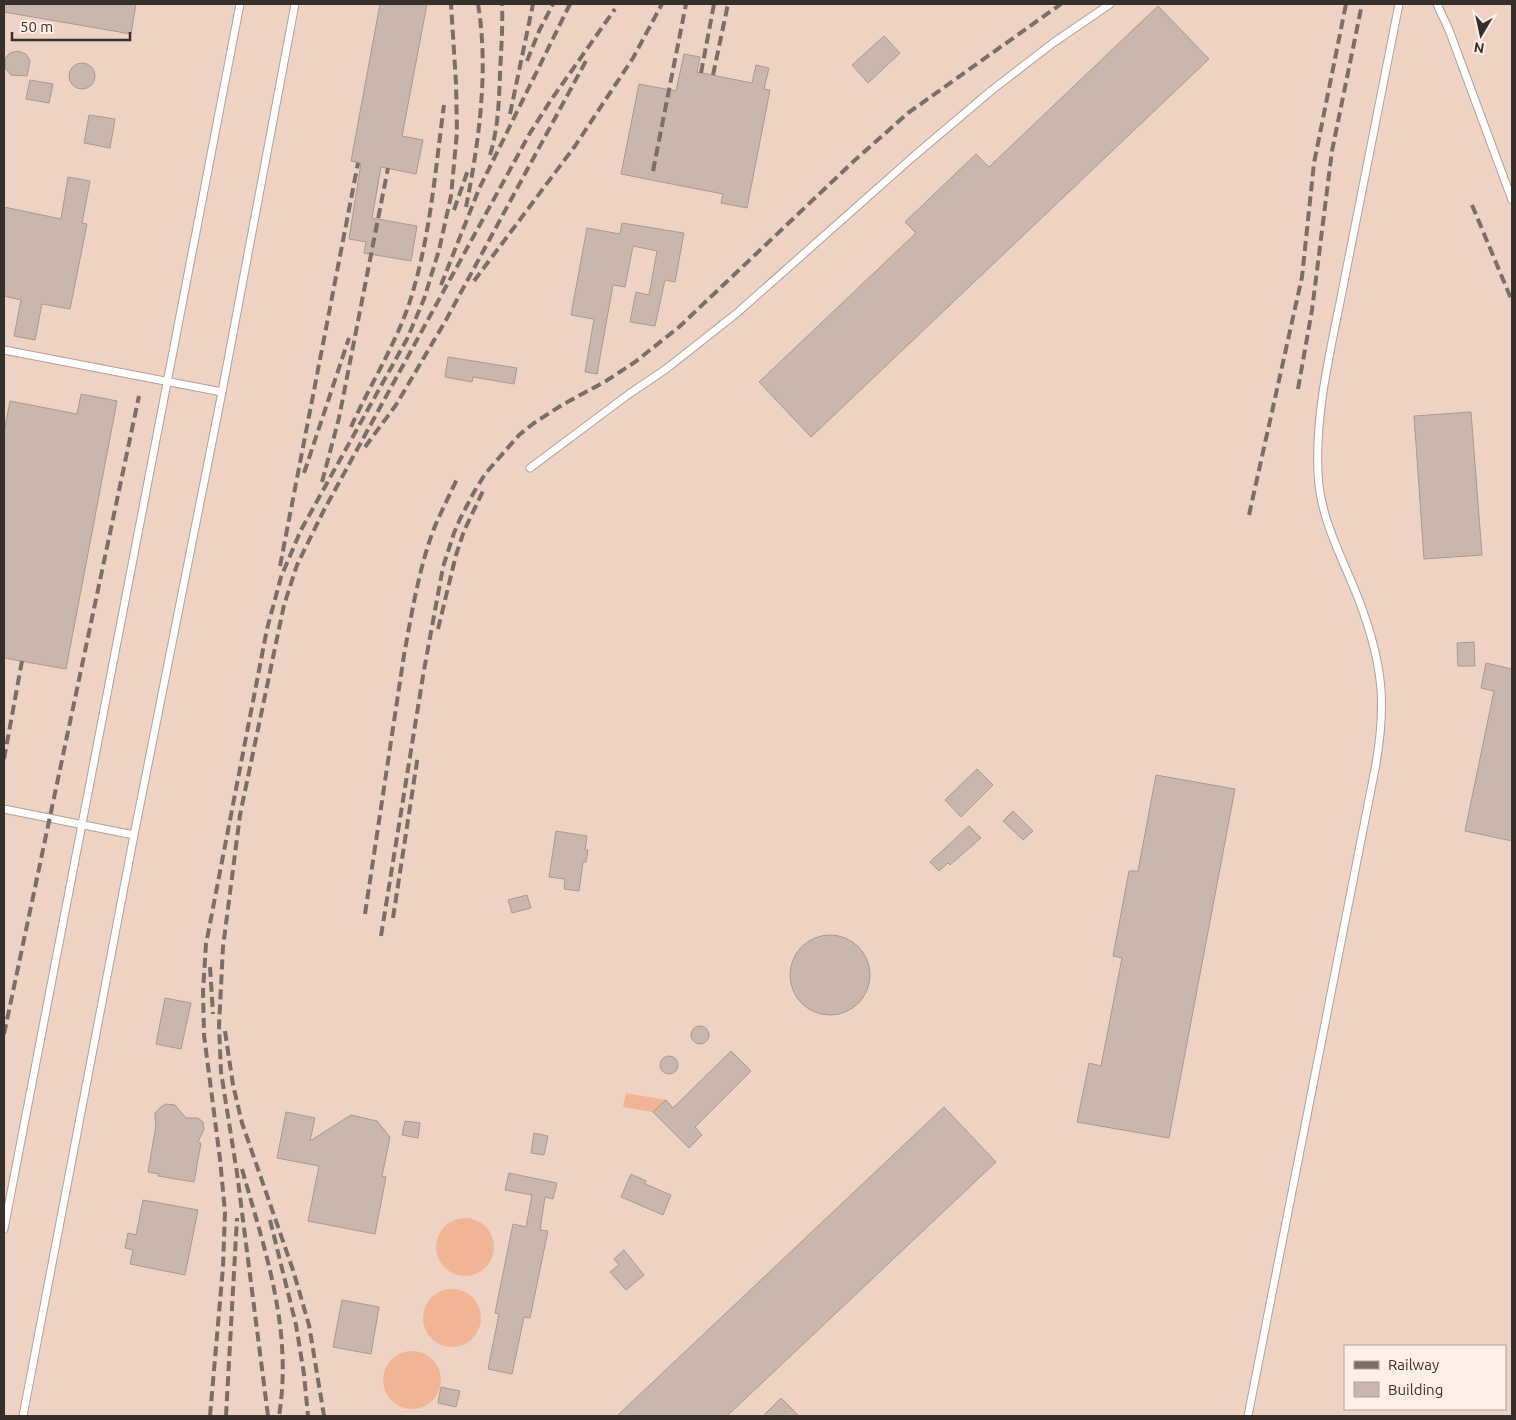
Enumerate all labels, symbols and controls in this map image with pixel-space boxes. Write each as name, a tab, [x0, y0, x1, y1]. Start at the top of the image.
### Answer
scale bar	[12, 10, 130, 42]
north arrow	[1456, 10, 1506, 60]
text: 50 m	[20, 18, 53, 35]
text: N	[1473, 39, 1485, 57]
legend	[1344, 1345, 1506, 1410]
text: Railway	[1388, 1356, 1439, 1373]
text: Building	[1388, 1381, 1443, 1398]

